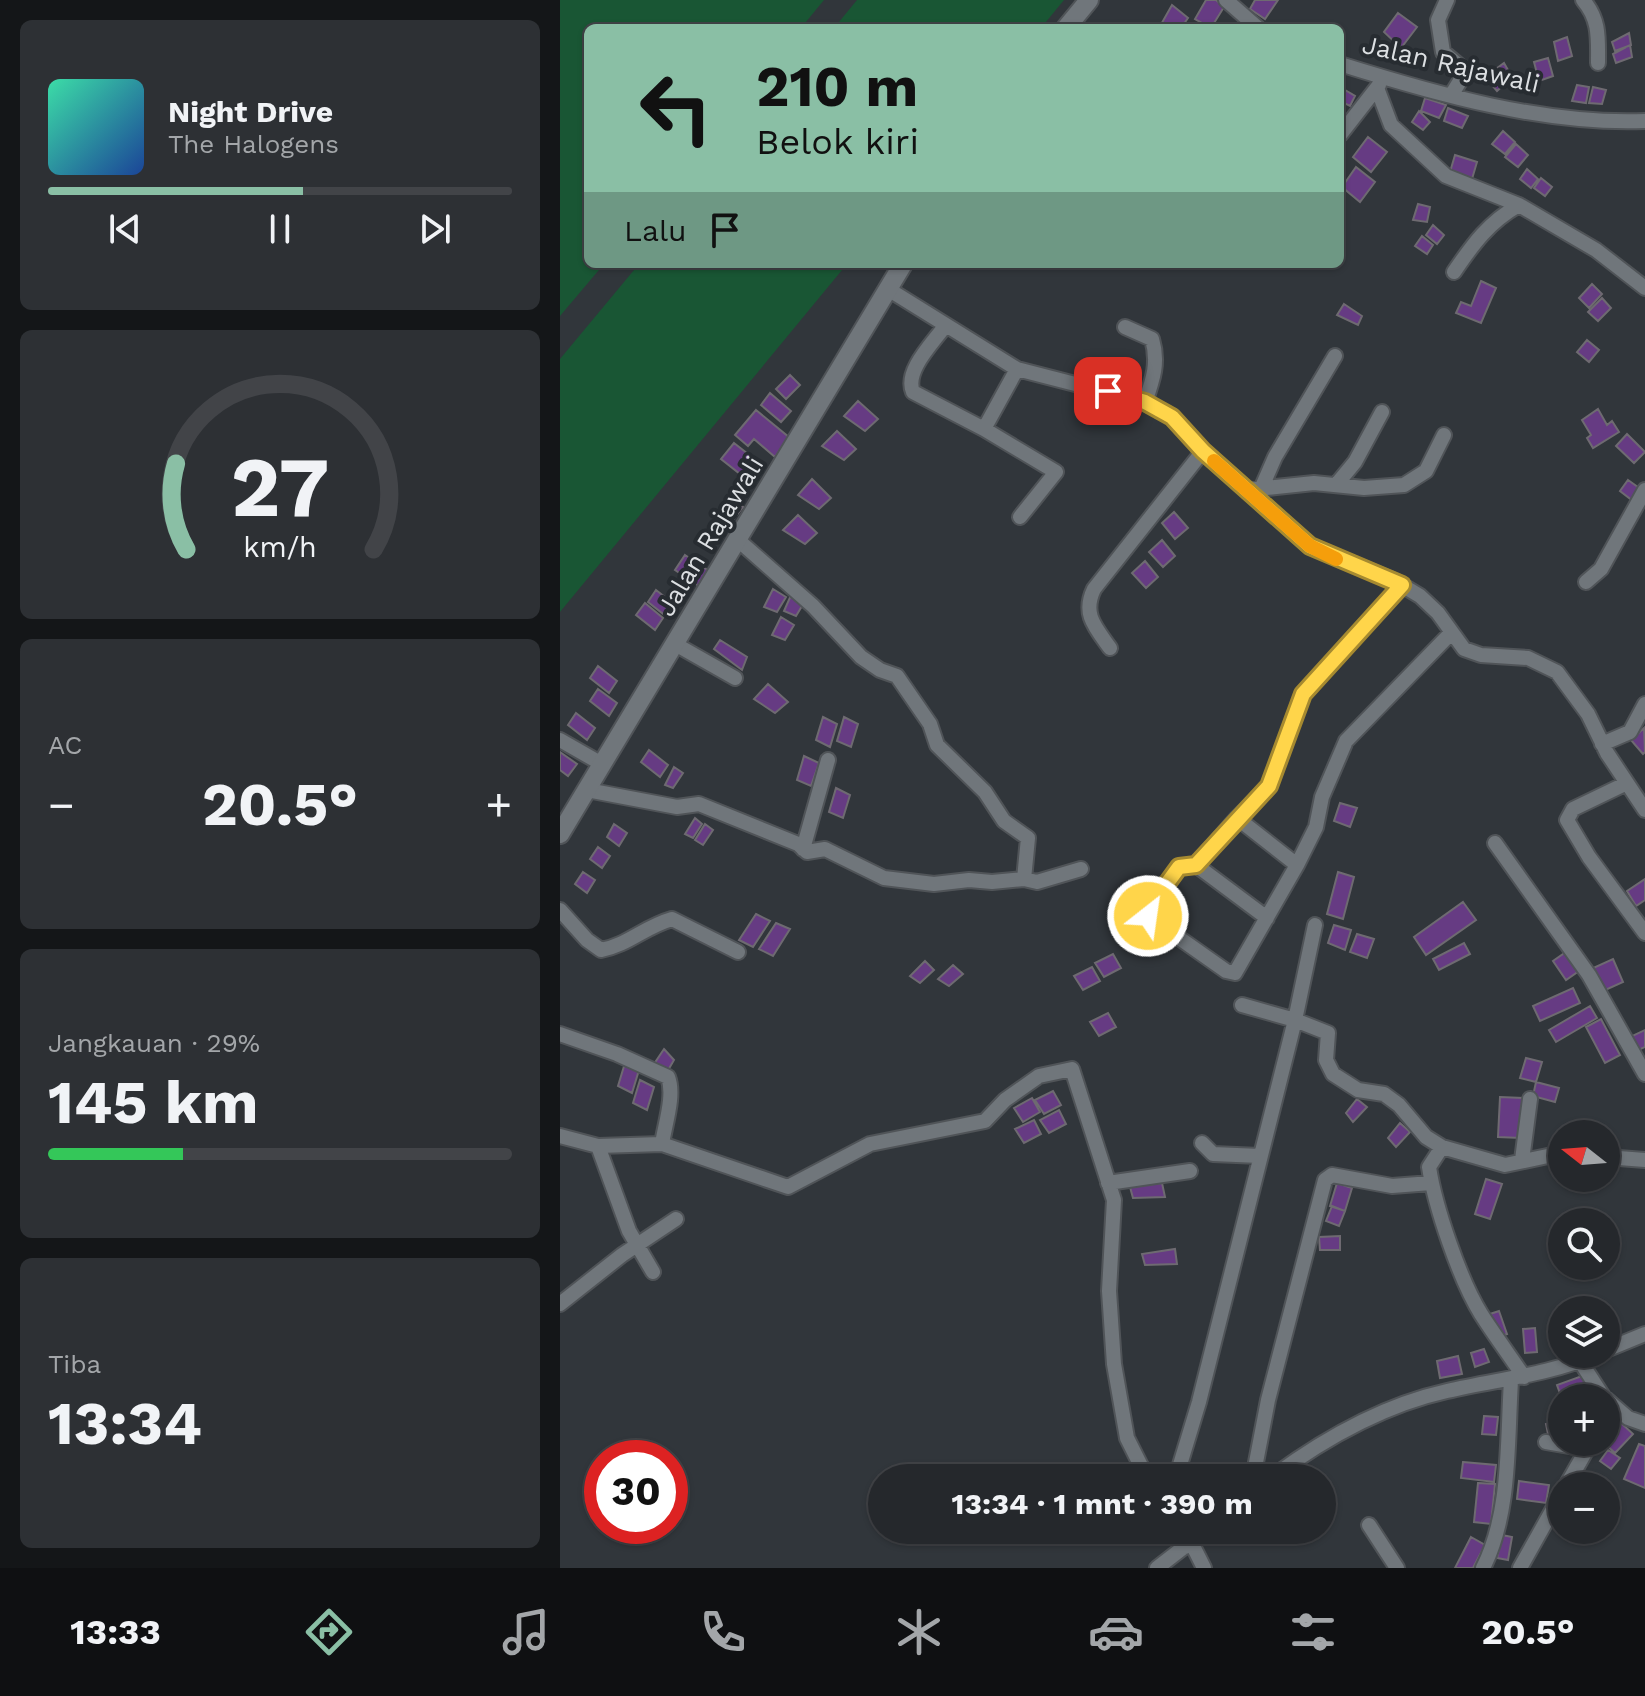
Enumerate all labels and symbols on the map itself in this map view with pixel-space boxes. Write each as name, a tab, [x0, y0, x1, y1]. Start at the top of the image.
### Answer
street label: Jalan Rajawali	[1359, 29, 1543, 99]
pin	[1074, 357, 1142, 425]
street label: Jalan Rajawali	[651, 451, 769, 621]
position arrow	[1106, 874, 1190, 958]
north arrow	[1548, 1120, 1620, 1192]
speed limit sign: 30	[584, 1440, 688, 1544]

